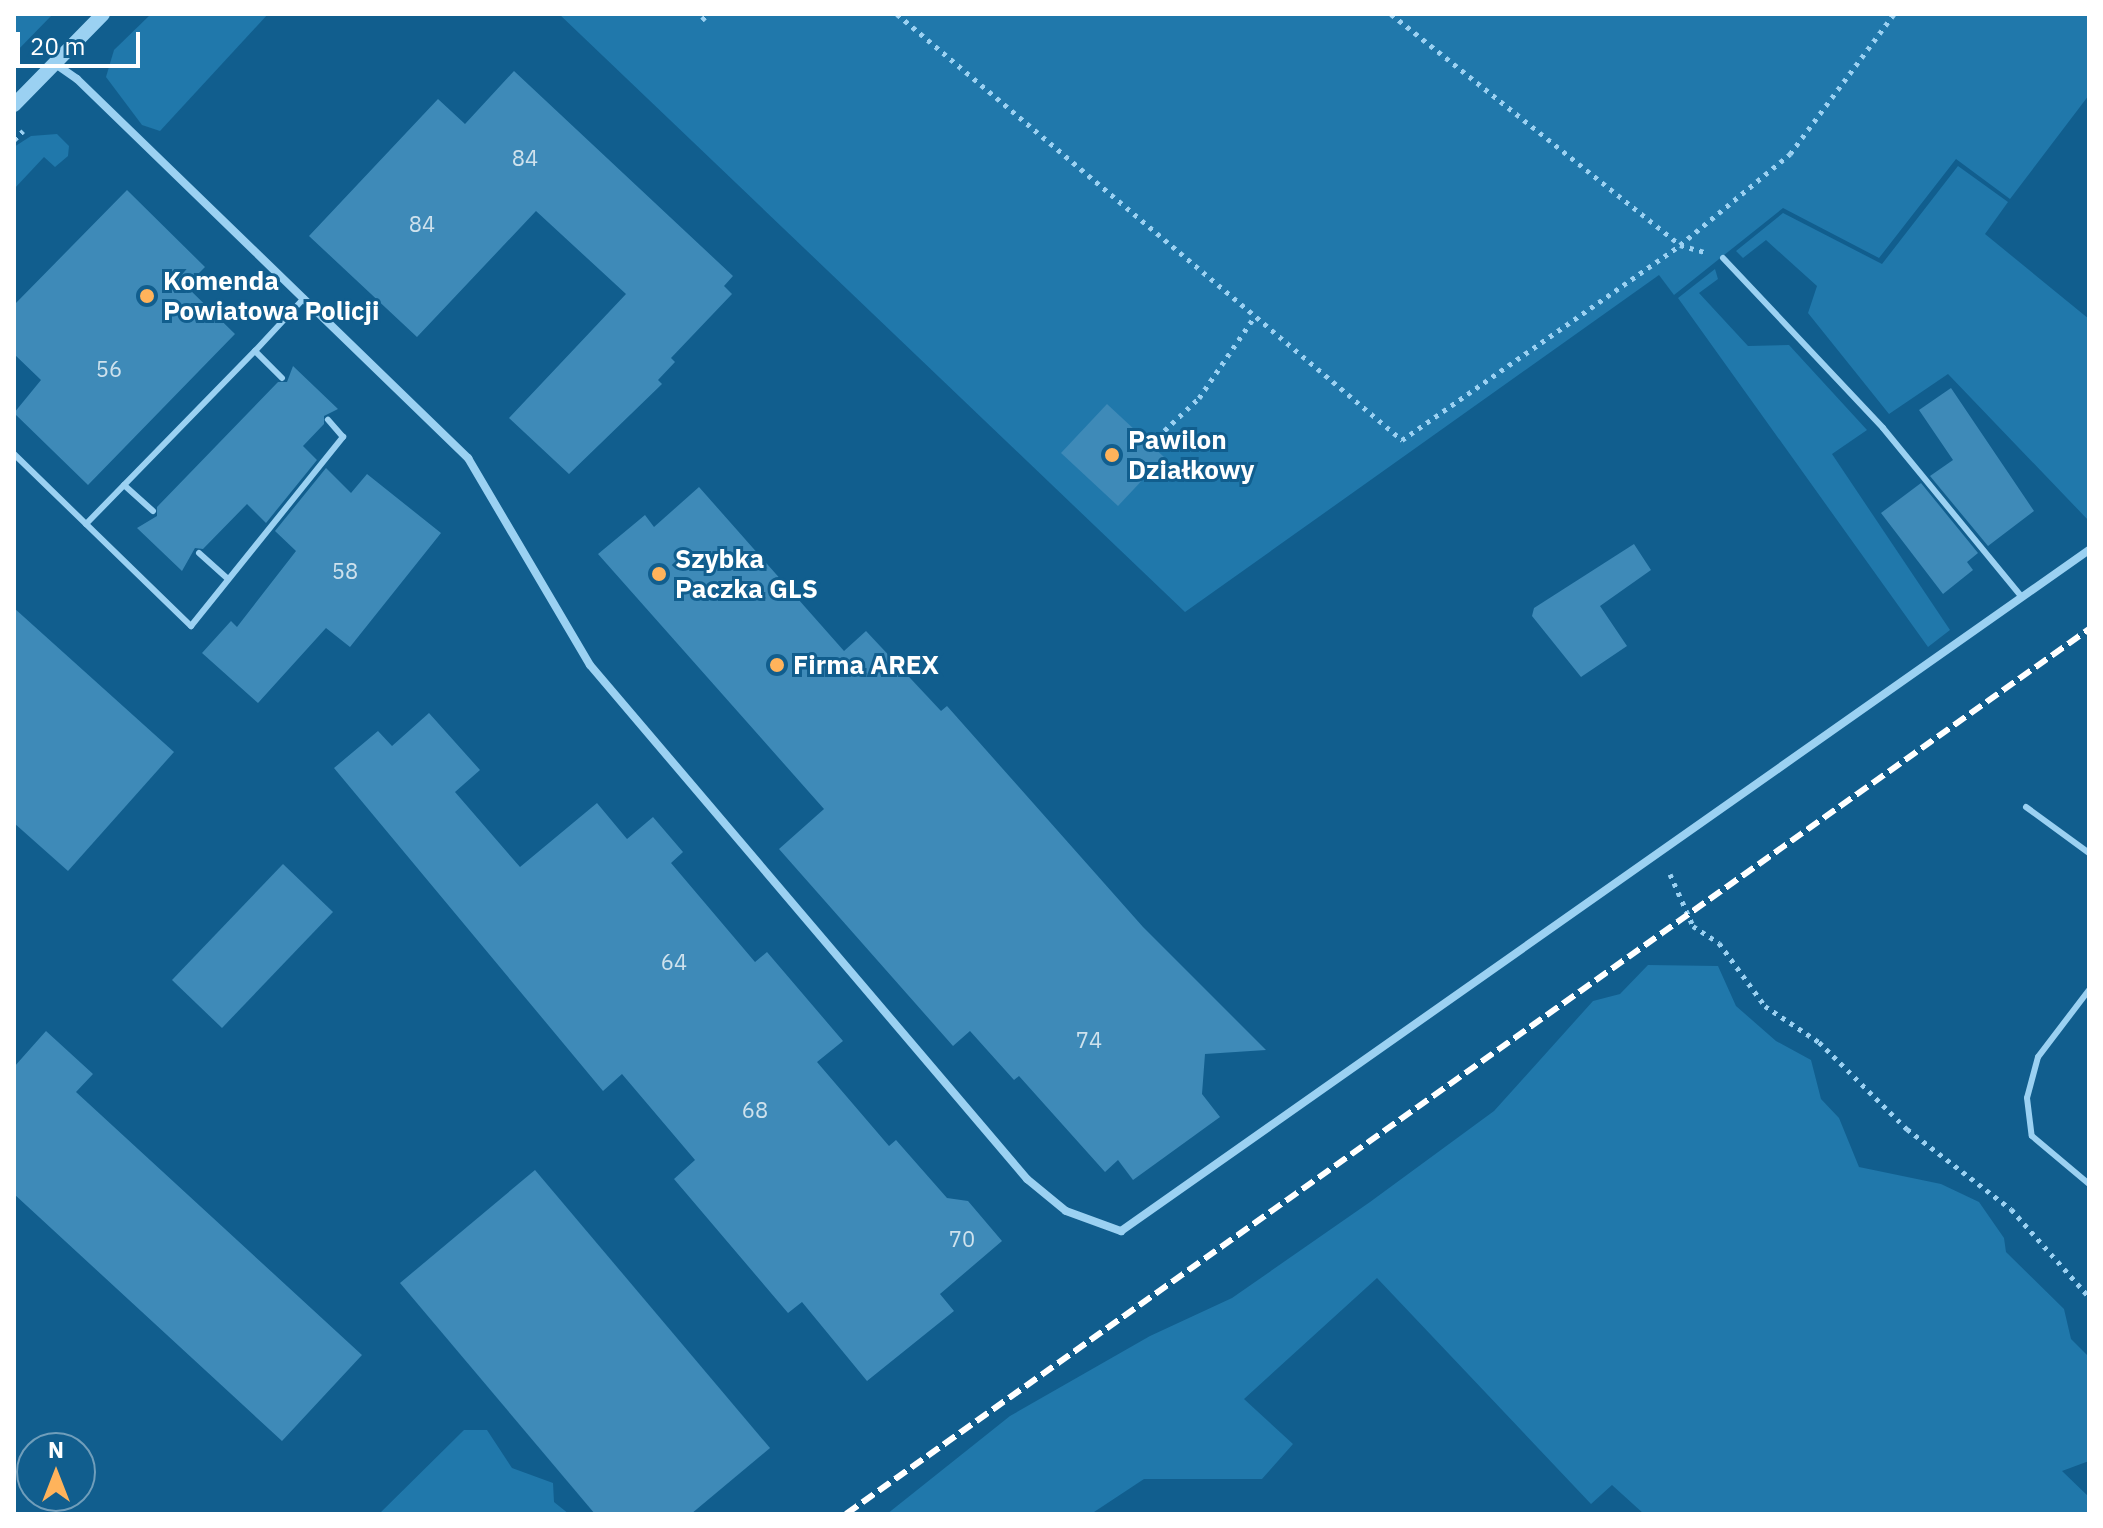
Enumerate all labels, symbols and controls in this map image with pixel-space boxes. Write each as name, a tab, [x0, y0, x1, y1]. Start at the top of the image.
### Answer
scale bar	[20, 16, 144, 66]
text: 20 m	[30, 30, 85, 62]
house number: 84	[512, 145, 538, 171]
house number: 84	[409, 211, 435, 237]
place label: Komenda Powiatowa Policji	[163, 265, 379, 326]
marker: Komenda Powiatowa Policji	[138, 287, 156, 305]
house number: 56	[96, 356, 122, 382]
place label: Pawilon Działkowy	[1128, 424, 1254, 486]
marker: Pawilon Działkowy	[1103, 446, 1121, 464]
place label: Szybka Paczka GLS	[675, 543, 818, 604]
house number: 58	[332, 558, 358, 584]
marker: Szybka Paczka GLS	[650, 565, 668, 583]
place label: Firma AREX	[793, 649, 939, 681]
marker: Firma AREX	[768, 656, 786, 674]
house number: 64	[661, 949, 687, 975]
house number: 74	[1076, 1027, 1102, 1053]
house number: 68	[742, 1097, 768, 1123]
house number: 70	[949, 1226, 975, 1252]
north arrow	[16, 1432, 96, 1512]
text: N	[48, 1435, 64, 1464]

